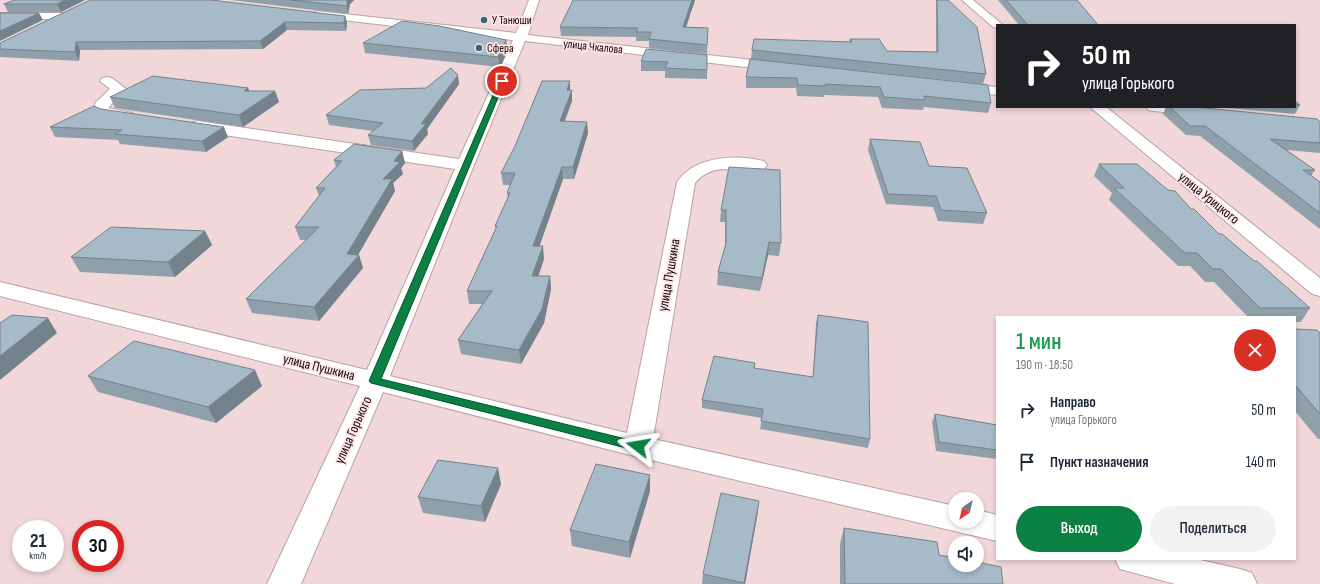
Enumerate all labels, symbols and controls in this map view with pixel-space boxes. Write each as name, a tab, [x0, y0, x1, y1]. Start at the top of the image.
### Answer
place label: У Танюши	[492, 13, 532, 28]
marker: У Танюши	[479, 15, 489, 25]
street label: улица Чкалова	[563, 36, 624, 58]
text: 50 m	[1082, 39, 1131, 72]
icon: right	[1016, 40, 1068, 92]
place label: Сфера	[487, 41, 514, 56]
marker: Сфера	[474, 43, 484, 53]
pin	[485, 64, 519, 98]
icon: arrive	[491, 70, 513, 92]
text: улица Горького	[1082, 73, 1174, 94]
street label: улица Урицкого	[1175, 168, 1243, 228]
street label: улица Пушкина	[654, 237, 684, 313]
text: 1 мин	[1016, 327, 1061, 356]
button: close	[1234, 329, 1276, 371]
street label: улица Пушкина	[281, 350, 357, 384]
text: 190 m · 18:50	[1016, 357, 1073, 373]
text: Направо	[1050, 393, 1096, 412]
street label: улица Горького	[331, 394, 375, 466]
icon: right	[1016, 399, 1038, 421]
text: 50 m	[1251, 401, 1276, 420]
text: улица Горького	[1050, 412, 1117, 428]
position arrow	[617, 425, 659, 467]
icon: arrive	[1016, 451, 1038, 473]
text: Пункт назначения	[1050, 453, 1148, 472]
text: 140 m	[1246, 453, 1276, 472]
north arrow	[948, 492, 984, 528]
map controls	[948, 492, 984, 572]
button: Выход	[1016, 506, 1142, 552]
button: Поделиться	[1150, 506, 1276, 552]
speed limit sign: 30	[72, 520, 124, 572]
text: 21	[30, 529, 46, 553]
button: sound	[948, 536, 984, 572]
text: km/h	[29, 550, 47, 562]

